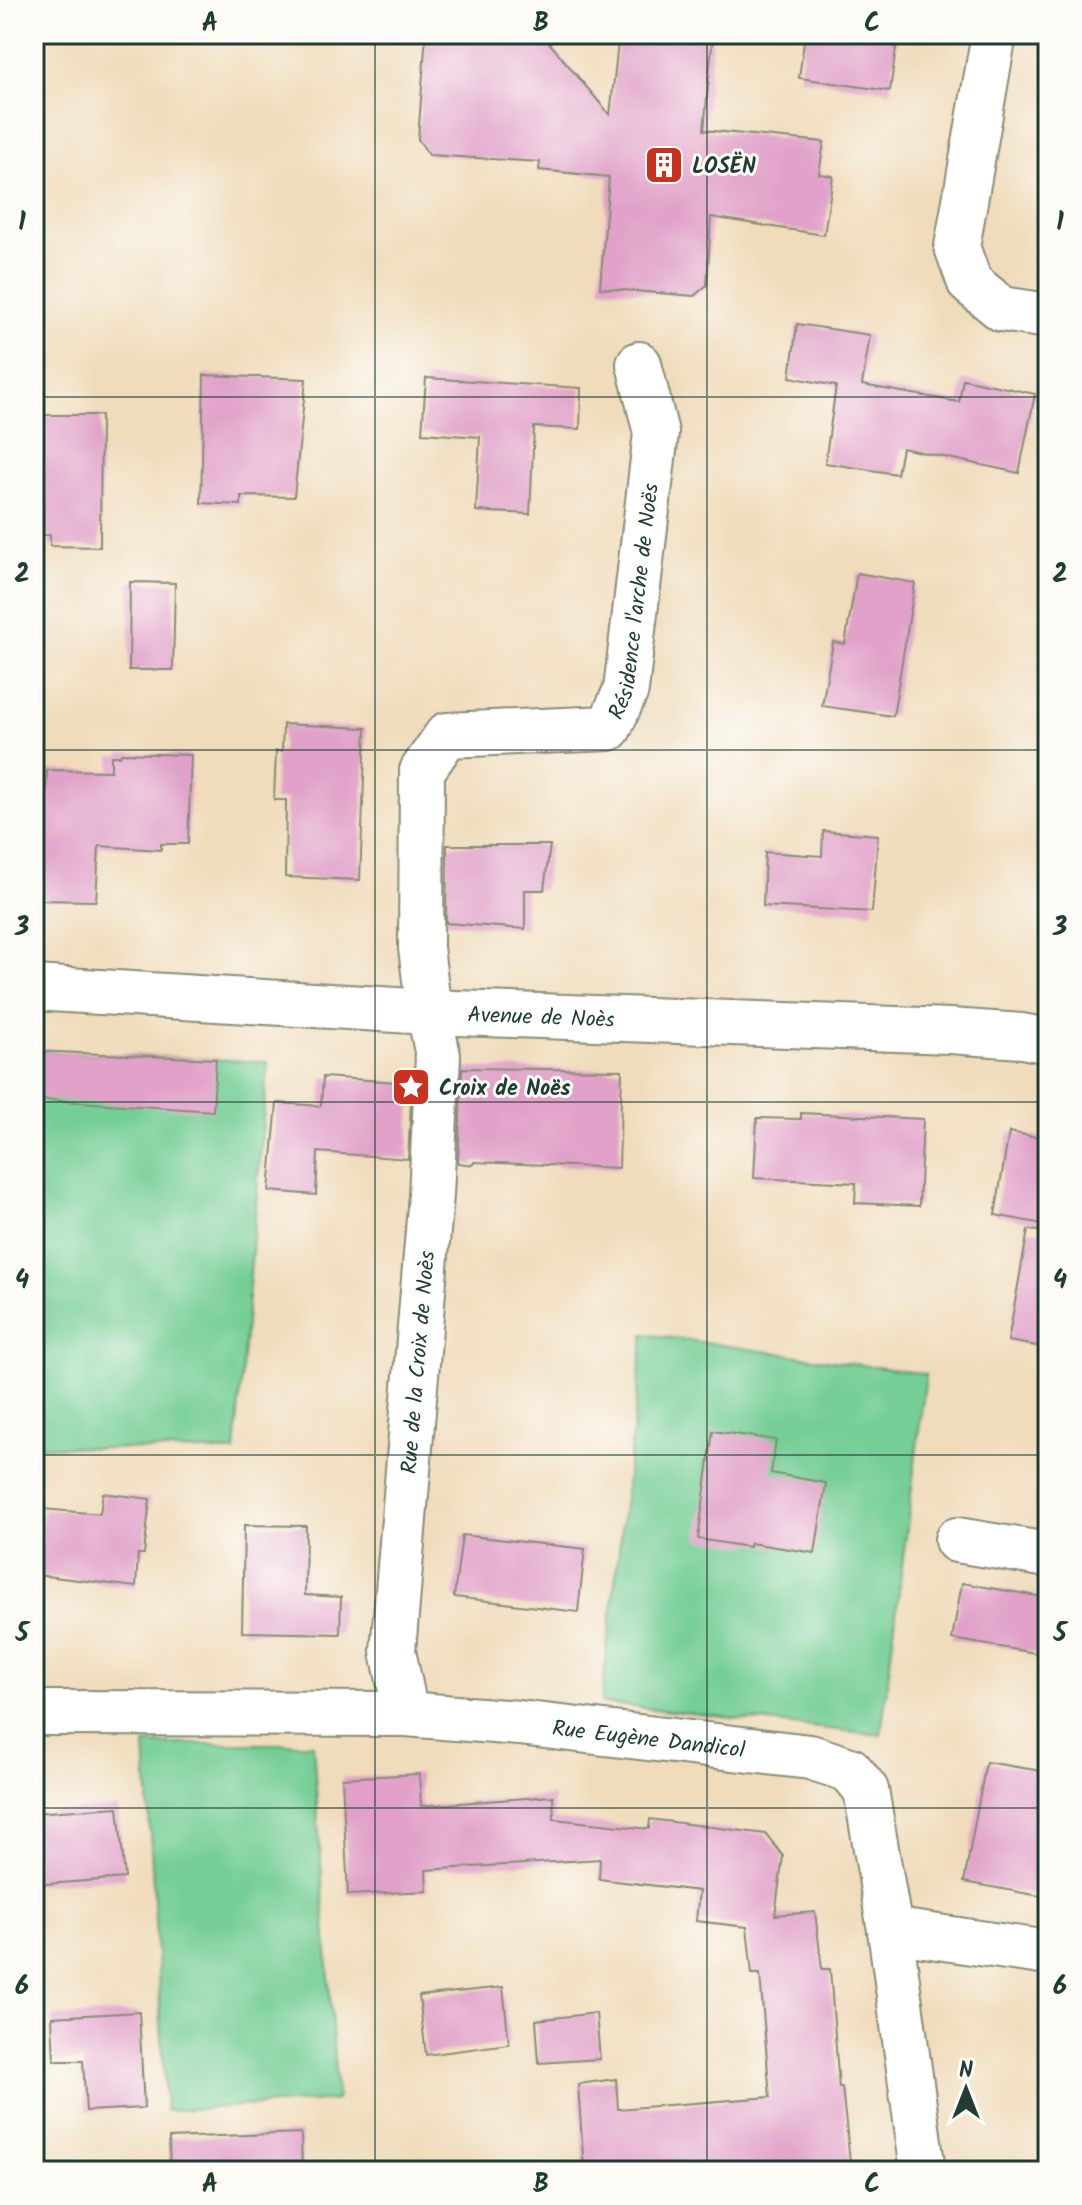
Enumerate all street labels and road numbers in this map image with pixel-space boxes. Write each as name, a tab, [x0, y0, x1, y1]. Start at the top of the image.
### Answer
street label: Résidence l'arche de Noës	[600, 481, 670, 726]
street label: Avenue de Noès	[467, 998, 616, 1039]
street label: Rue de la Croix de Noès	[393, 1249, 446, 1476]
street label: Rue Eugène Dandicol	[550, 1712, 747, 1769]

